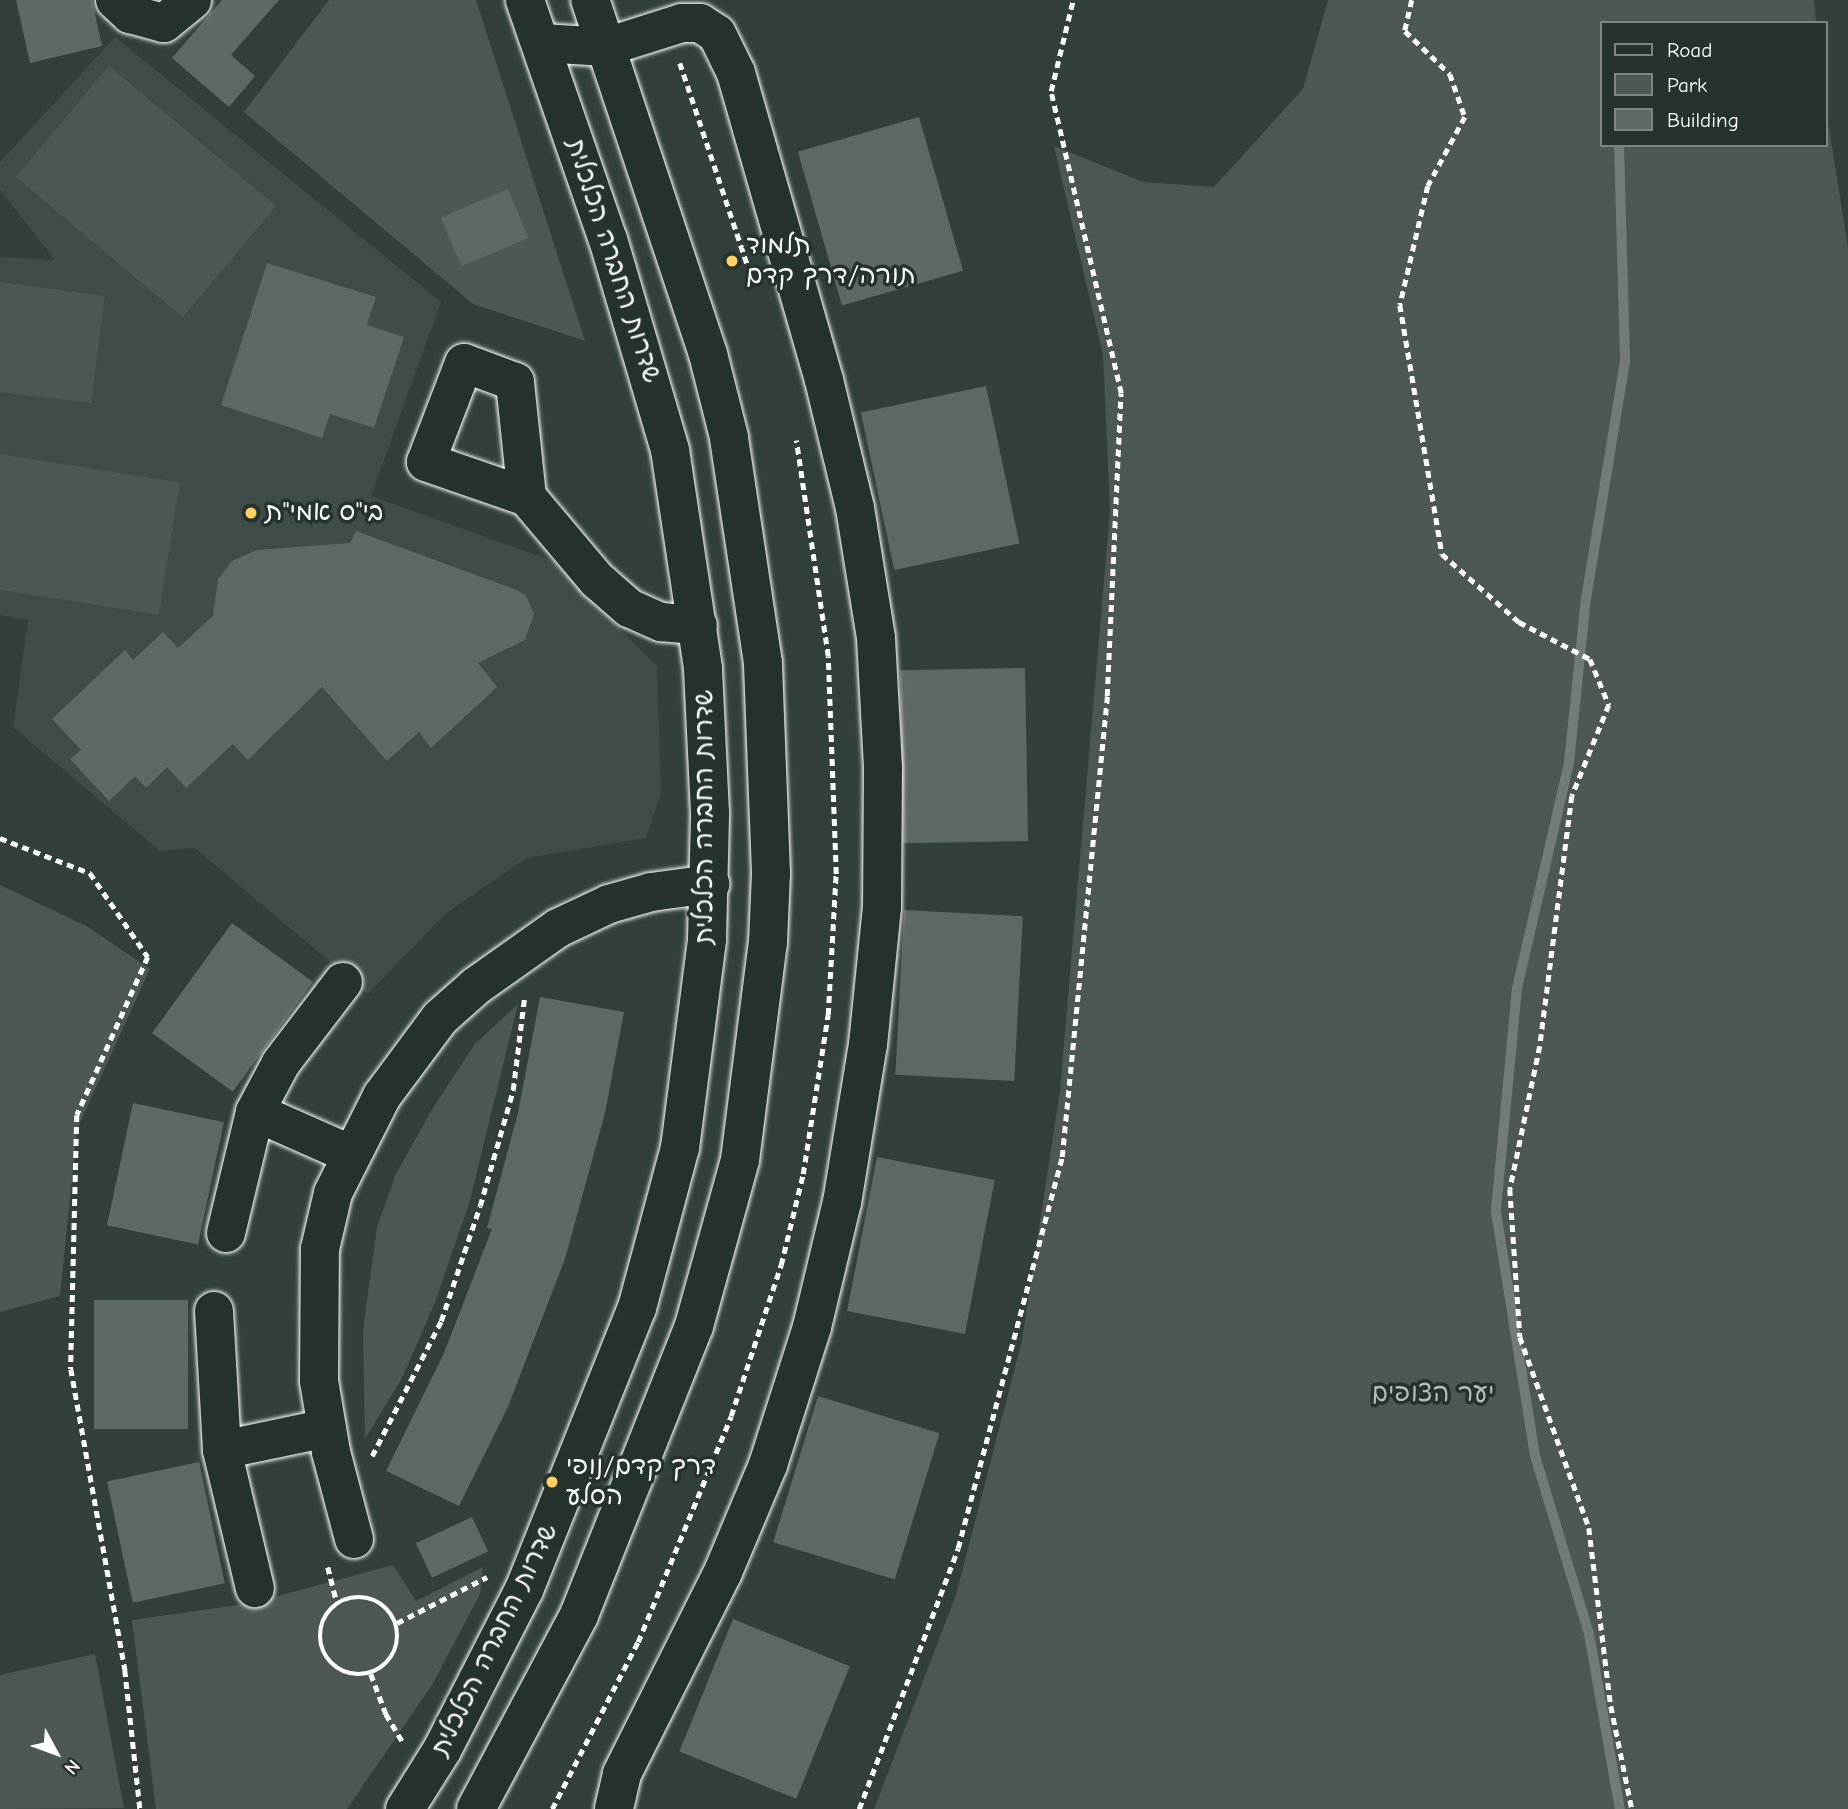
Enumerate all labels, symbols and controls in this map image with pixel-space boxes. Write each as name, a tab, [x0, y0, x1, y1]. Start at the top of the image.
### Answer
legend	[1600, 21, 1827, 147]
text: Road	[1667, 38, 1712, 62]
text: Park	[1667, 73, 1707, 97]
text: Building	[1667, 108, 1739, 132]
street label: שדרות החברה הכלכלית	[559, 135, 667, 387]
place label: תלמוד תורה/דרך קדם	[746, 230, 916, 292]
marker: תלמוד תורה/דרך קדם	[724, 253, 740, 269]
place label: בי"ס אמי"ת	[265, 497, 383, 529]
marker: בי"ס אמי"ת	[243, 505, 259, 521]
street label: שדרות החברה הכלכלית	[689, 690, 721, 944]
park label: יער הצופים	[1372, 1378, 1494, 1410]
place label: דרך קדם/נופי הסלע	[566, 1451, 716, 1512]
marker: דרך קדם/נופי הסלע	[544, 1474, 560, 1490]
street label: שדרות החברה הכלכלית	[425, 1519, 565, 1761]
north arrow	[21, 1718, 91, 1788]
text: N	[59, 1755, 84, 1779]

